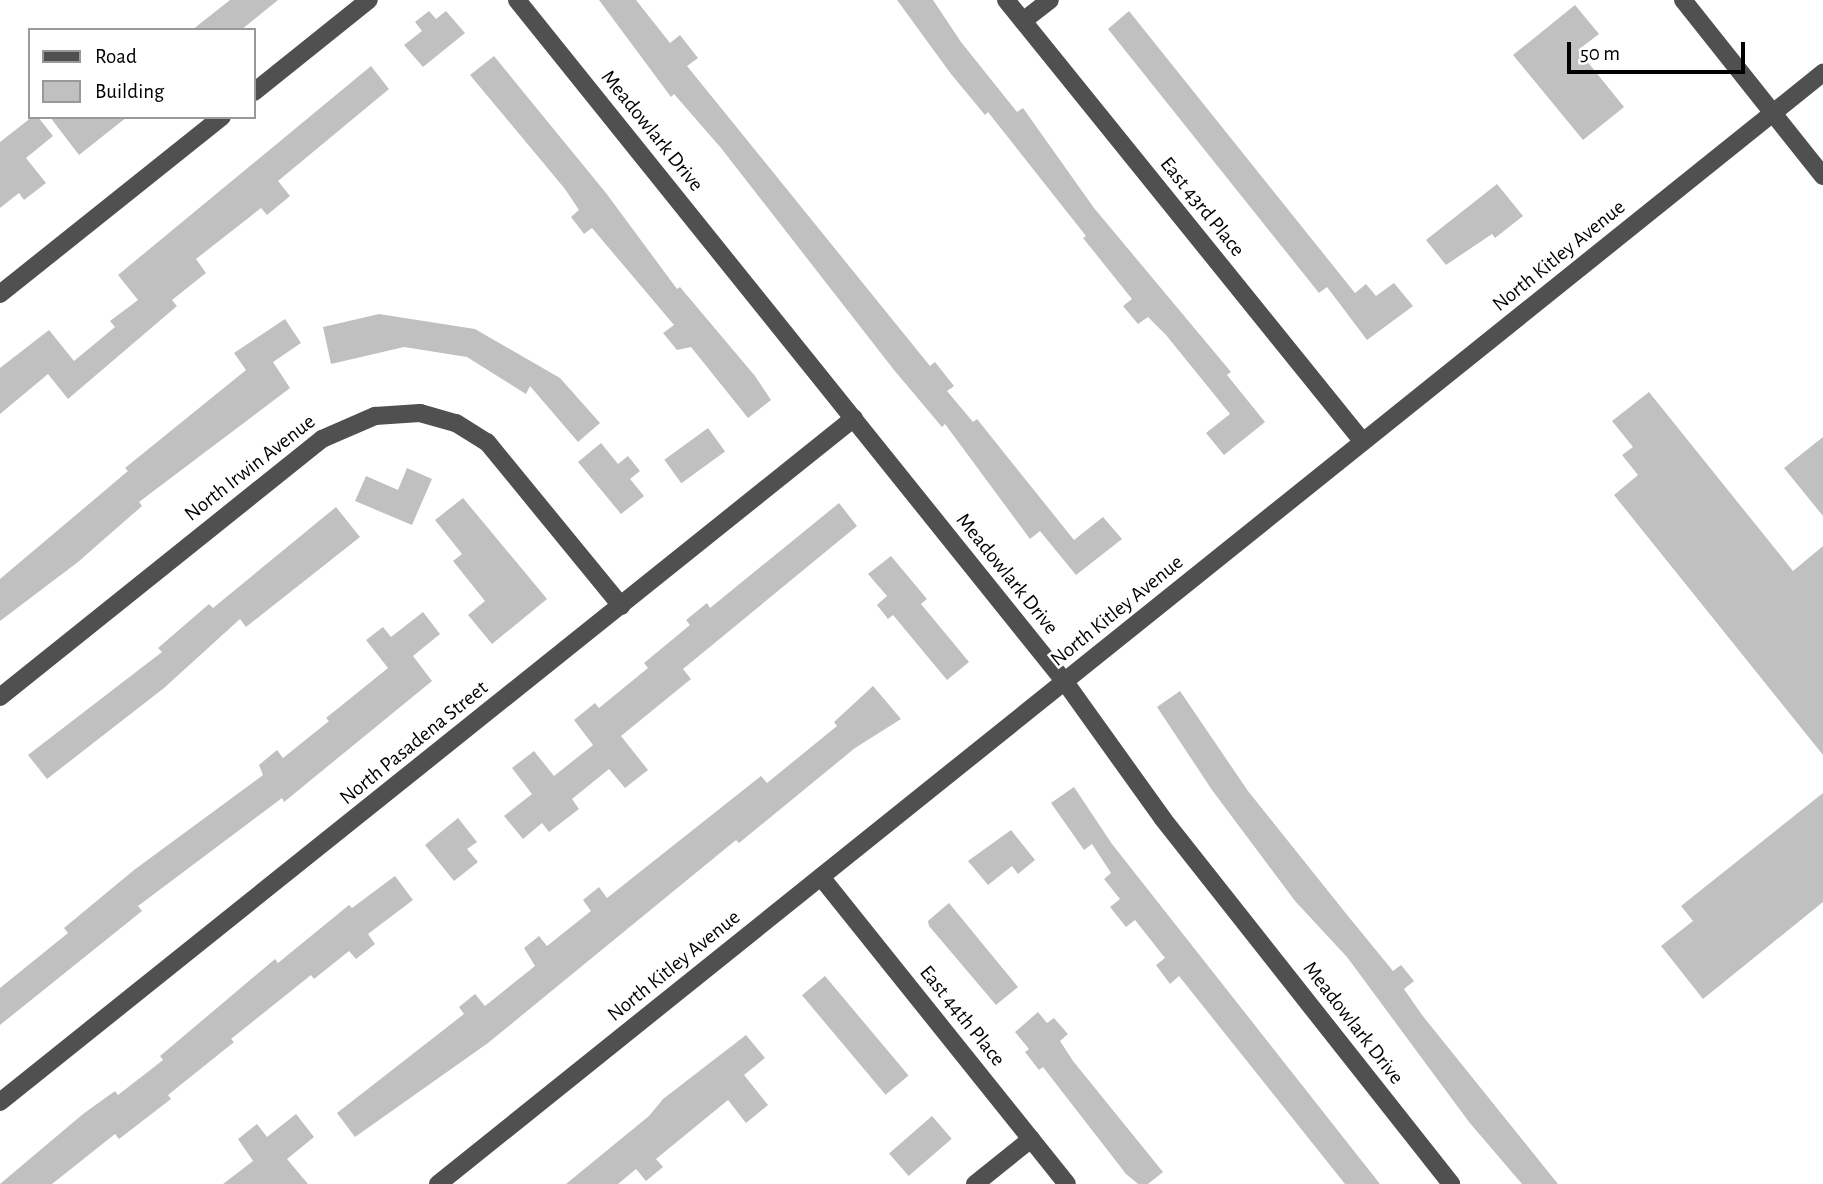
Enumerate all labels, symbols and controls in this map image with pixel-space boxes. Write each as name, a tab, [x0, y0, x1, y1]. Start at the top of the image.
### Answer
legend	[28, 28, 256, 119]
scale bar	[1571, 28, 1750, 72]
text: 50 m	[1580, 43, 1620, 64]
text: Road	[95, 46, 137, 67]
street label: Meadowlark Drive	[595, 65, 709, 197]
text: Building	[95, 81, 164, 102]
street label: East 43rd Place	[1154, 152, 1250, 262]
street label: North Kitley Avenue	[1487, 195, 1631, 317]
street label: North Irwin Avenue	[180, 409, 320, 527]
street label: Meadowlark Drive	[950, 508, 1064, 640]
street label: North Kitley Avenue	[1045, 550, 1189, 672]
street label: North Pasadena Street	[335, 675, 493, 811]
street label: North Kitley Avenue	[602, 905, 746, 1027]
street label: Meadowlark Drive	[1297, 957, 1409, 1089]
street label: East 44th Place	[914, 961, 1010, 1071]

